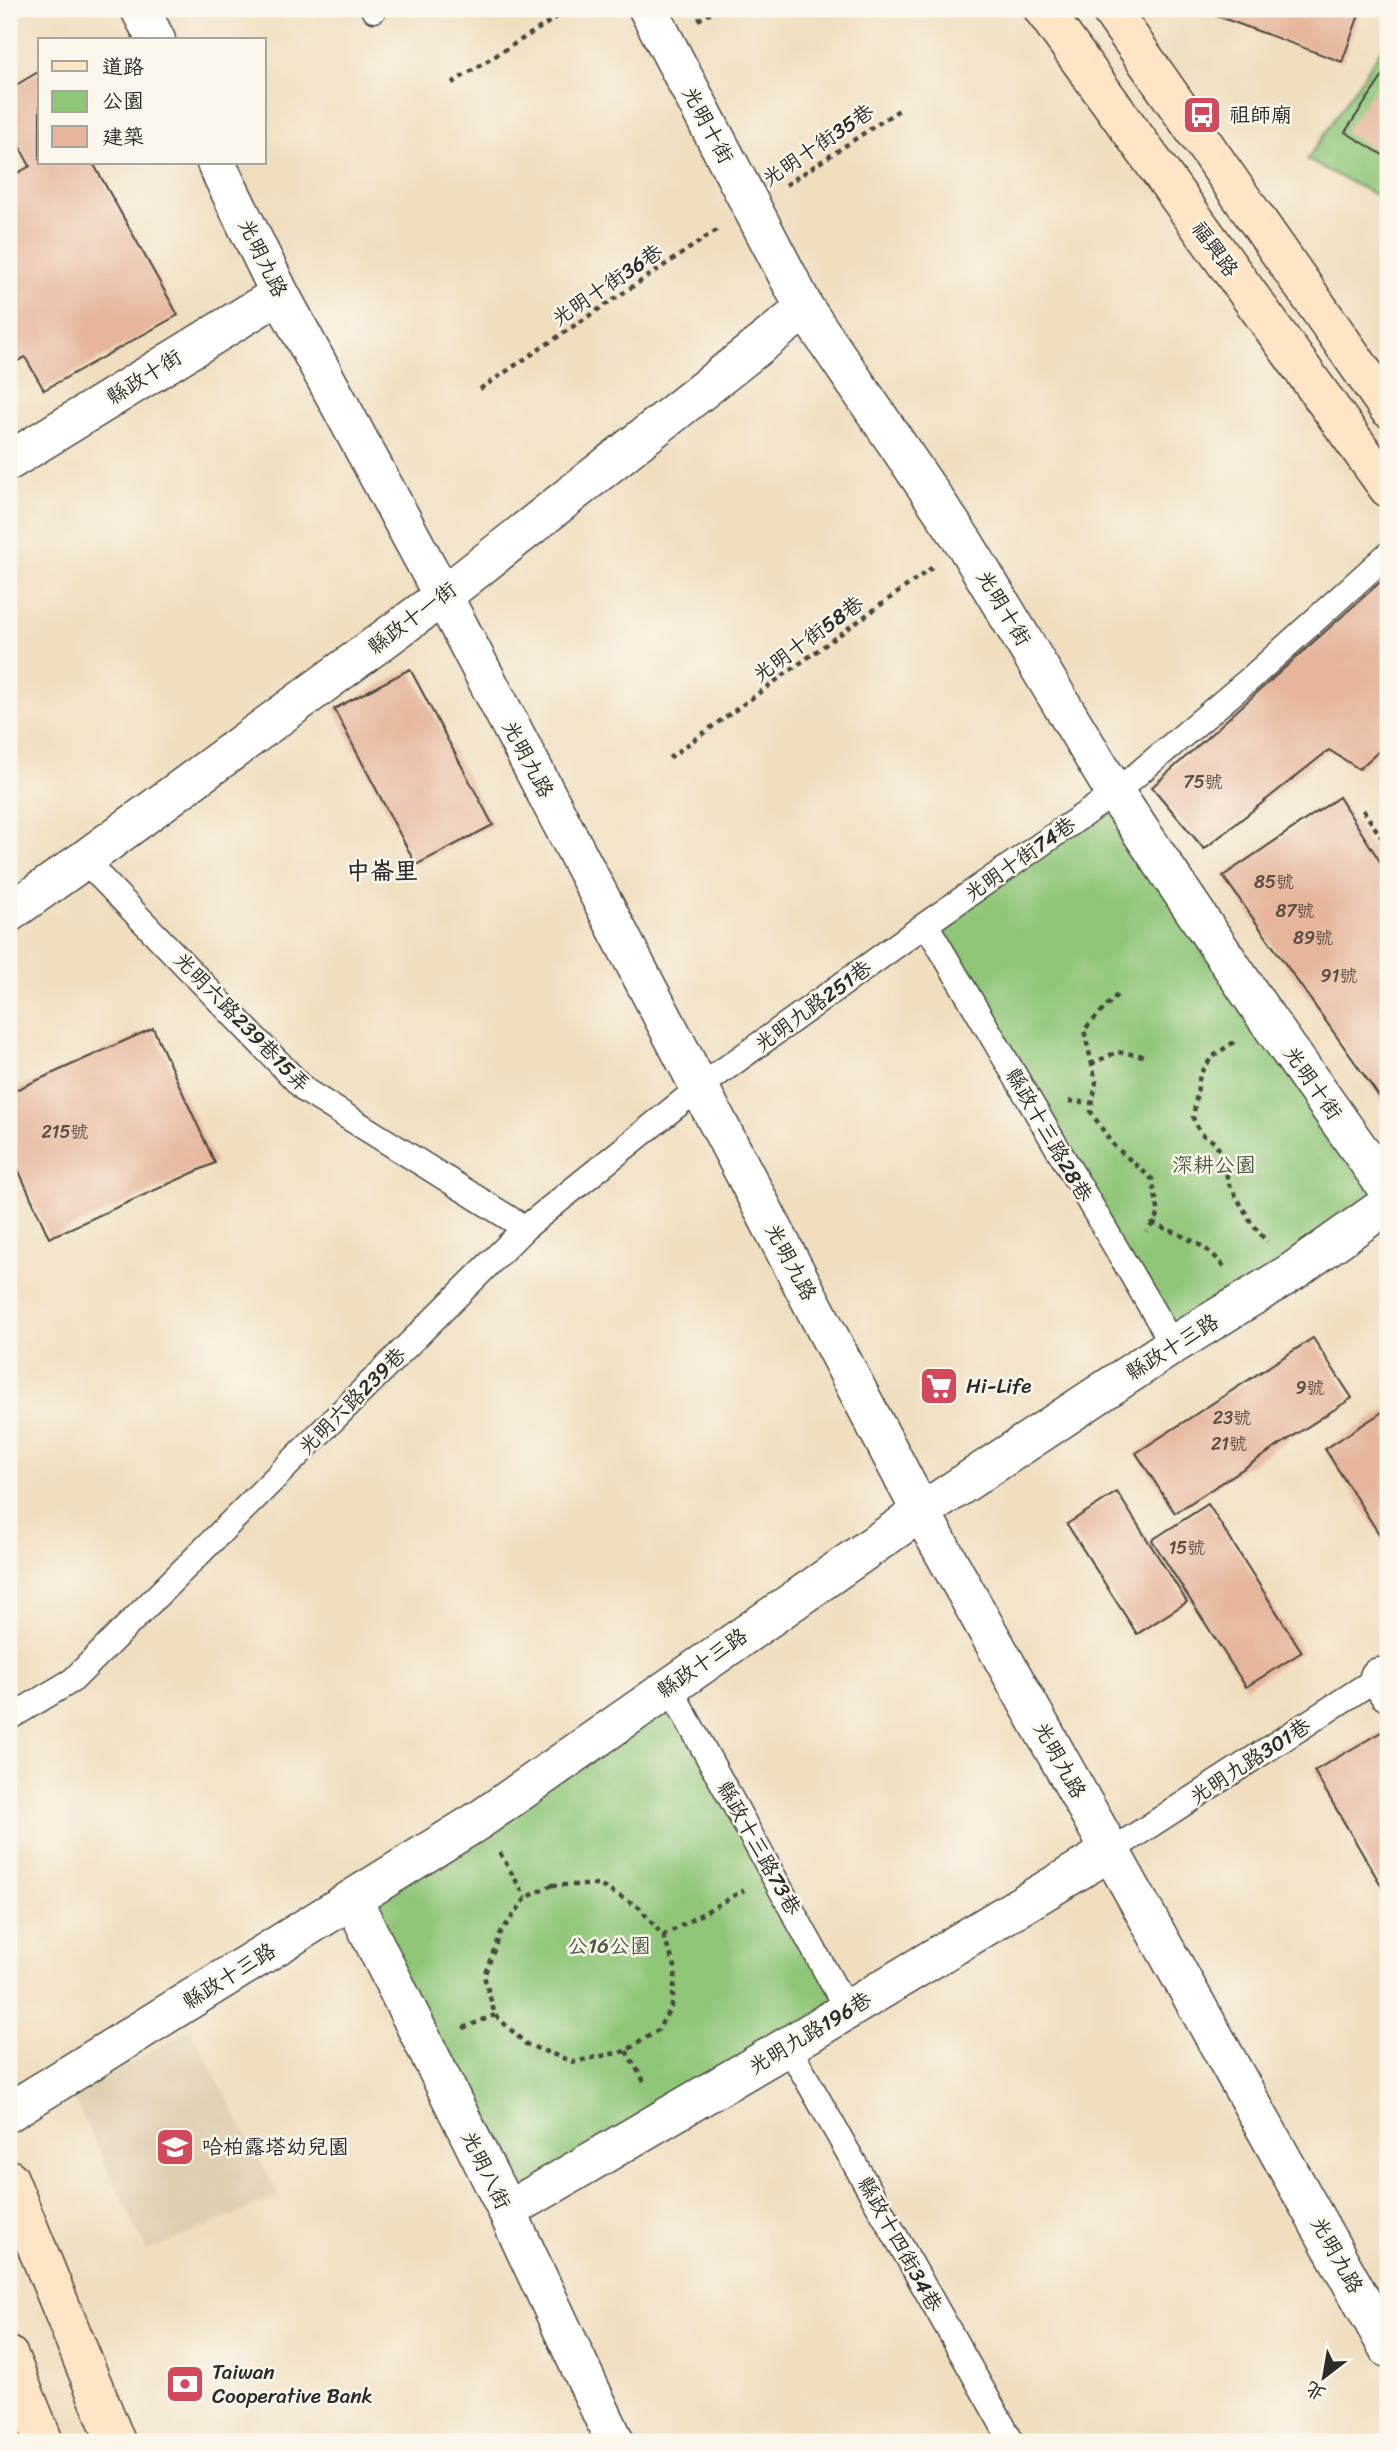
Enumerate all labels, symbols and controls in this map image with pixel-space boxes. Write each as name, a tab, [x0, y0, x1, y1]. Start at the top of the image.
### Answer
legend	[38, 38, 266, 164]
text: 道路	[102, 48, 144, 86]
street label: 光明十街	[672, 79, 744, 171]
text: 公園	[102, 82, 144, 120]
street label: 光明十街35巷	[754, 93, 882, 197]
bus stop icon: 祖師廟	[1181, 94, 1223, 136]
place label: 祖師廟	[1229, 96, 1292, 134]
text: 建築	[102, 118, 144, 156]
street label: 光明九路	[228, 212, 298, 304]
street label: 福興路	[1181, 212, 1249, 286]
street label: 光明十街36巷	[543, 233, 671, 337]
street label: 縣政十街	[98, 339, 190, 415]
street label: 光明十街	[966, 562, 1042, 654]
street label: 縣政十一街	[359, 571, 465, 665]
street label: 光明十街58巷	[744, 585, 872, 693]
street label: 光明九路	[492, 713, 564, 805]
house number: 75號	[1183, 766, 1223, 798]
street label: 光明十街74巷	[956, 806, 1084, 912]
district label: 中崙里	[346, 850, 418, 892]
house number: 85號	[1254, 866, 1294, 898]
house number: 87號	[1275, 895, 1315, 927]
house number: 89號	[1293, 922, 1333, 954]
street label: 光明六路239巷15弄	[164, 942, 320, 1102]
street label: 光明九路251巷	[746, 950, 880, 1062]
house number: 91號	[1321, 960, 1357, 992]
street label: 光明十街	[1273, 1038, 1353, 1128]
street label: 縣政十三路28巷	[995, 1060, 1103, 1210]
house number: 215號	[41, 1116, 89, 1148]
park label: 深耕公園	[1172, 1146, 1256, 1184]
street label: 光明九路	[755, 1216, 827, 1308]
street label: 縣政十三路	[1117, 1303, 1227, 1391]
street label: 光明六路239巷	[289, 1338, 415, 1464]
supermarket icon: Hi-Life	[918, 1365, 960, 1407]
place label: Hi-Life	[966, 1367, 1031, 1405]
house number: 9號	[1295, 1372, 1325, 1404]
house number: 23號	[1213, 1402, 1251, 1434]
house number: 21號	[1211, 1428, 1247, 1460]
house number: 15號	[1169, 1532, 1205, 1564]
street label: 縣政十三路	[648, 1617, 756, 1709]
street label: 光明九路301巷	[1181, 1707, 1319, 1815]
street label: 光明九路	[1023, 1714, 1097, 1806]
street label: 縣政十三路73巷	[706, 1773, 812, 1923]
park label: 公16公園	[567, 1927, 651, 1965]
street label: 縣政十三路	[174, 1932, 284, 2020]
street label: 光明九路196巷	[741, 1981, 879, 2085]
street label: 光明八街	[451, 2124, 521, 2216]
school or university icon: 哈柏露塔幼兒園	[154, 2126, 196, 2168]
place label: 哈柏露塔幼兒園	[202, 2128, 349, 2166]
street label: 縣政十四街34巷	[847, 2169, 953, 2319]
street label: 光明九路	[1300, 2209, 1374, 2301]
north arrow	[1288, 2342, 1358, 2412]
place label: Taiwan Cooperative Bank	[212, 2353, 373, 2415]
bank icon: Taiwan Cooperative Bank	[164, 2363, 206, 2405]
text: 北	[1299, 2372, 1332, 2410]

